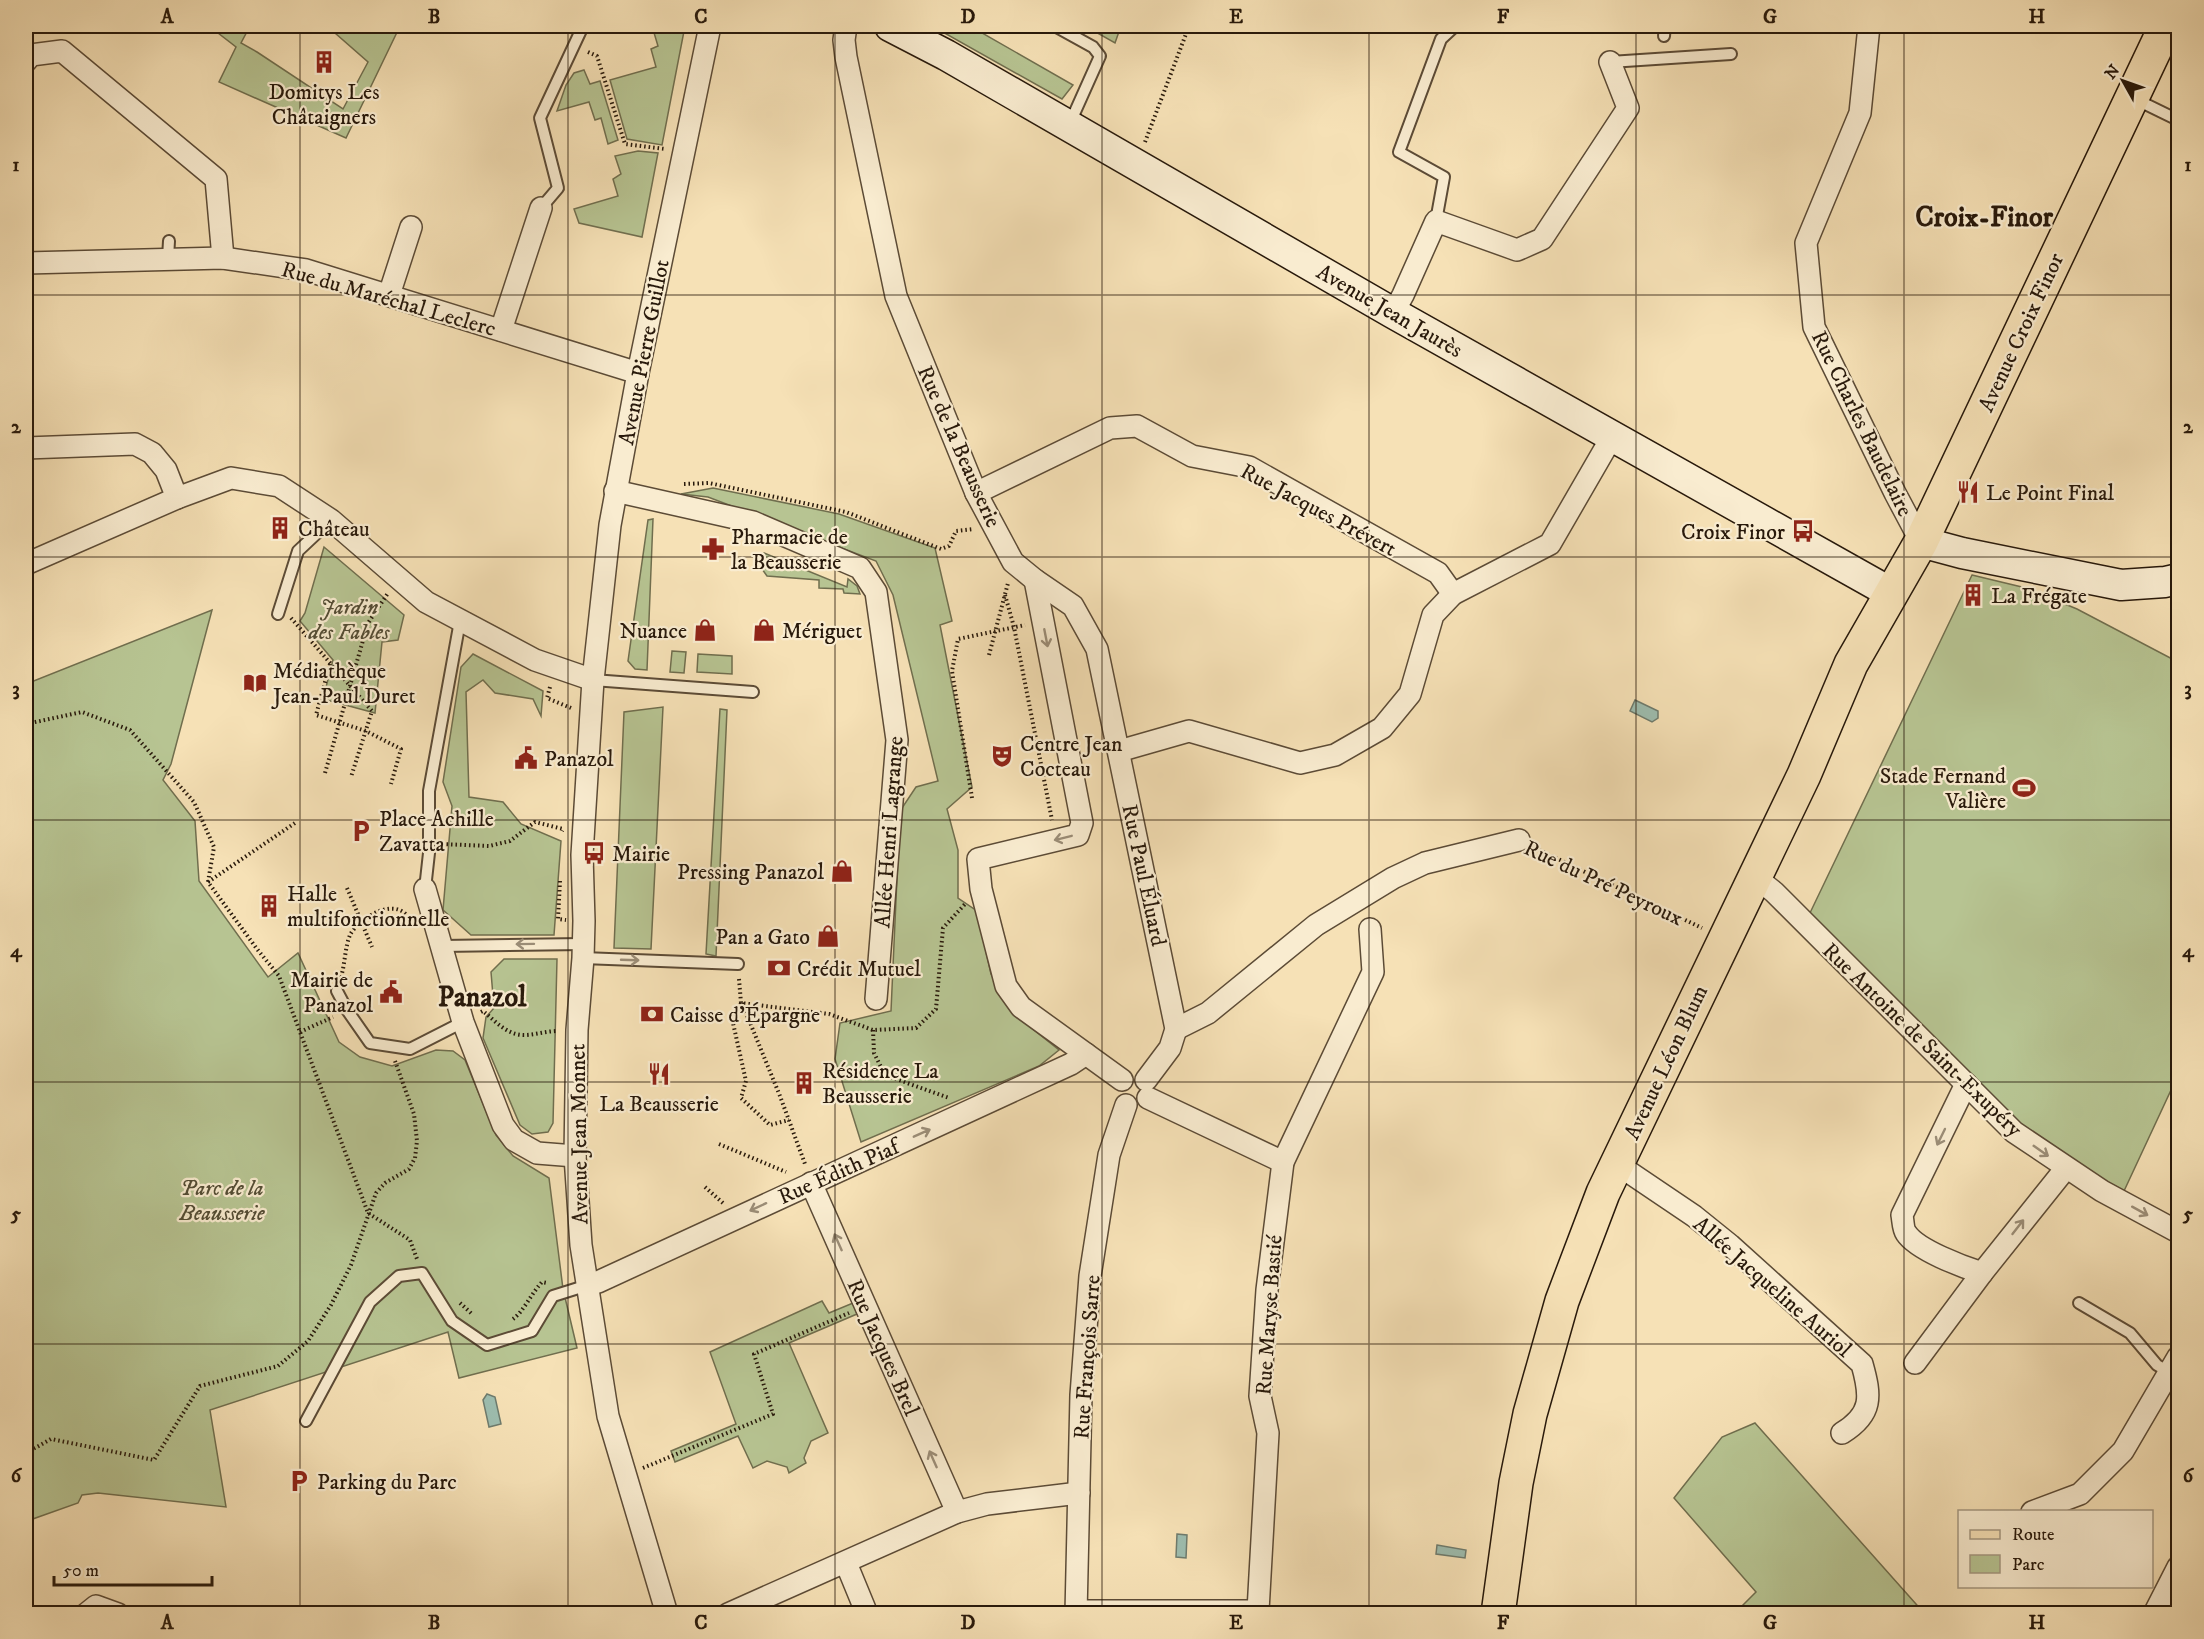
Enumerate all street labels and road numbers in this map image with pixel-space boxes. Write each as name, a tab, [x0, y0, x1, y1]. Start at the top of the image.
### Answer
street label: Avenue Croix Finor	[1973, 248, 2070, 416]
street label: Rue du Maréchal Leclerc	[278, 256, 499, 343]
street label: Avenue Pierre Guillot	[613, 257, 676, 447]
street label: Avenue Jean Jaurès	[1311, 259, 1467, 364]
street label: Rue Charles Baudelaire	[1805, 326, 1918, 521]
street label: Rue de la Beausserie	[911, 361, 1006, 532]
street label: Rue Jacques Prévert	[1236, 458, 1401, 563]
street label: Allée Henri Lagrange	[869, 735, 910, 929]
street label: Rue Paul Éluard	[1115, 802, 1172, 949]
street label: Rue du Pré Peyroux	[1519, 835, 1687, 932]
street label: Rue Antoine de Saint-Exupéry	[1816, 937, 2028, 1143]
street label: Avenue Léon Blum	[1619, 981, 1714, 1144]
street label: Avenue Jean Monnet	[564, 1043, 595, 1225]
street label: Rue Édith Piaf	[774, 1132, 907, 1211]
street label: Allée Jacqueline Auriol	[1687, 1211, 1857, 1364]
street label: Rue Maryse Bastié	[1250, 1234, 1289, 1396]
street label: Rue François Sarre	[1068, 1274, 1107, 1440]
street label: Rue Jacques Brel	[840, 1275, 925, 1420]

